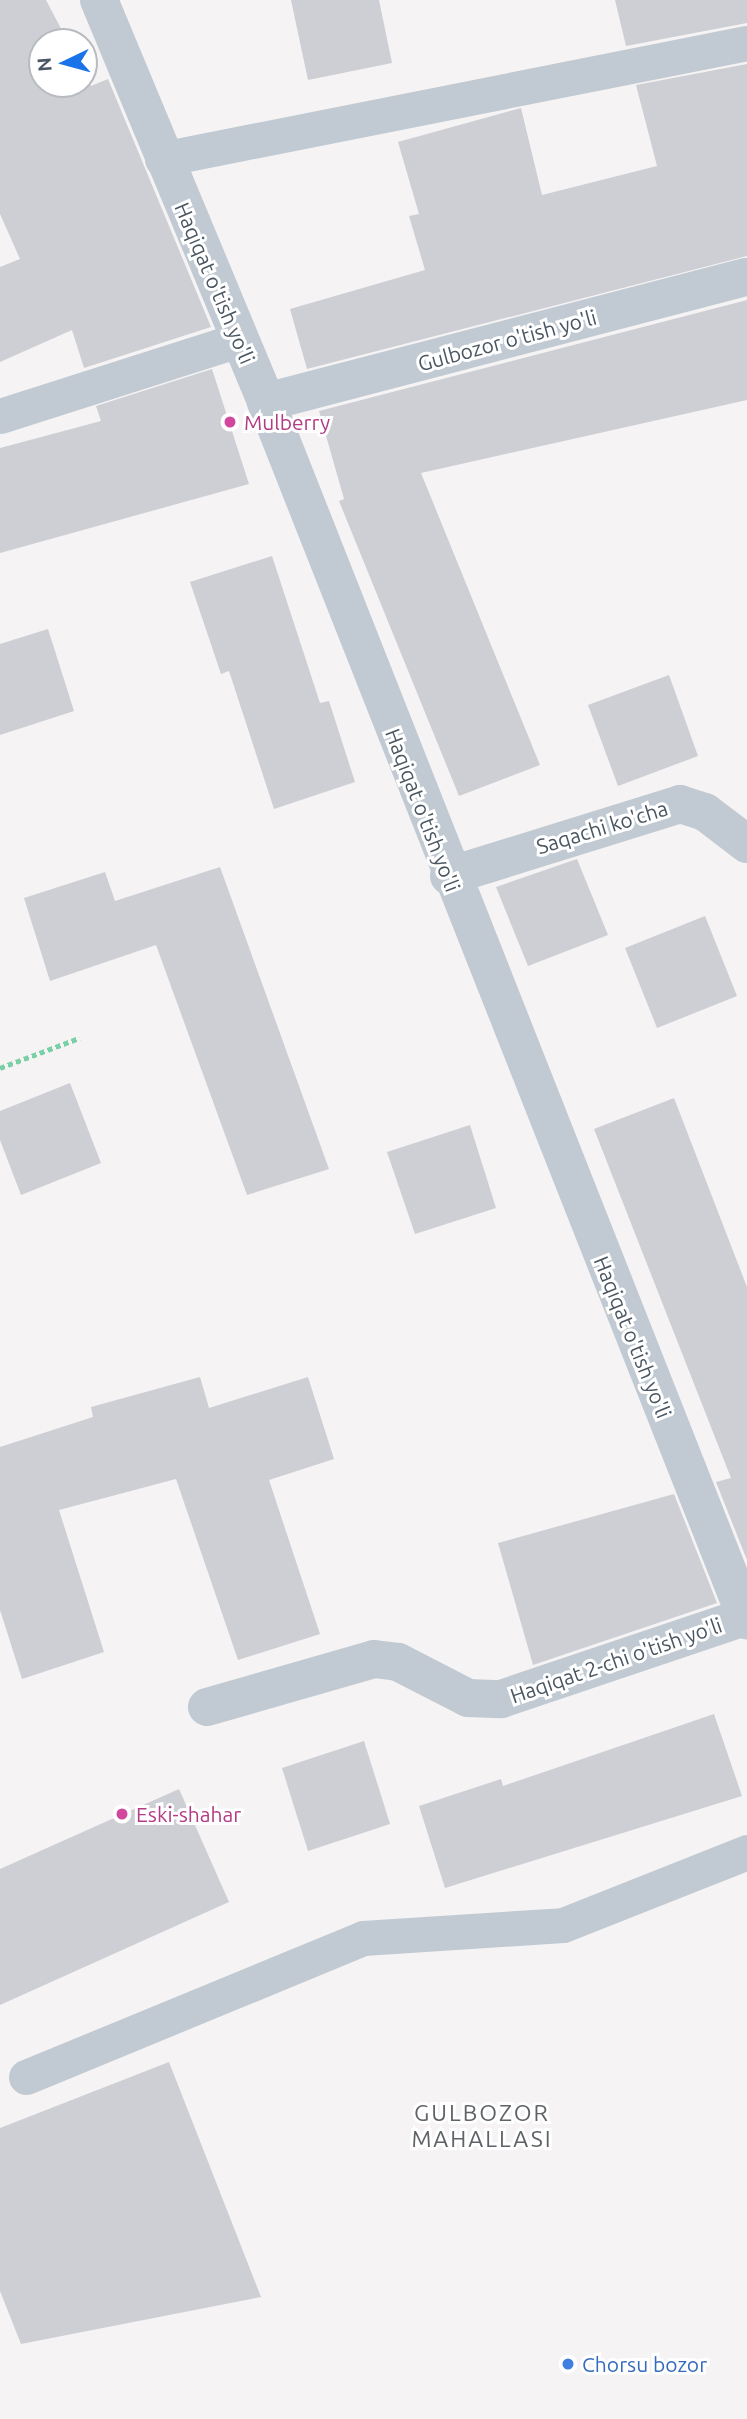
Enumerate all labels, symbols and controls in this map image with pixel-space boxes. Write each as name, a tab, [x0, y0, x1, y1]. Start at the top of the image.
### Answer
north arrow	[28, 28, 98, 98]
text: N	[32, 57, 56, 73]
street label: Haqiqat o'tish yo'li	[170, 199, 260, 367]
street label: Gulbozor o'tish yo'li	[415, 304, 599, 376]
place label: Mulberry	[244, 409, 330, 435]
marker: Mulberry	[222, 414, 238, 430]
street label: Haqiqat o'tish yo'li	[380, 725, 466, 895]
street label: Saqachi ko'cha	[533, 795, 671, 859]
street label: Haqiqat o'tish yo'li	[589, 1252, 677, 1422]
street label: Haqiqat 2-chi o'tish yo'li	[507, 1612, 725, 1708]
place label: Eski-shahar	[136, 1801, 241, 1827]
marker: Eski-shahar	[114, 1806, 130, 1822]
district label: GULBOZOR MAHALLASI	[413, 2099, 551, 2153]
place label: Chorsu bozor	[582, 2351, 707, 2377]
marker: Chorsu bozor	[560, 2356, 576, 2372]

